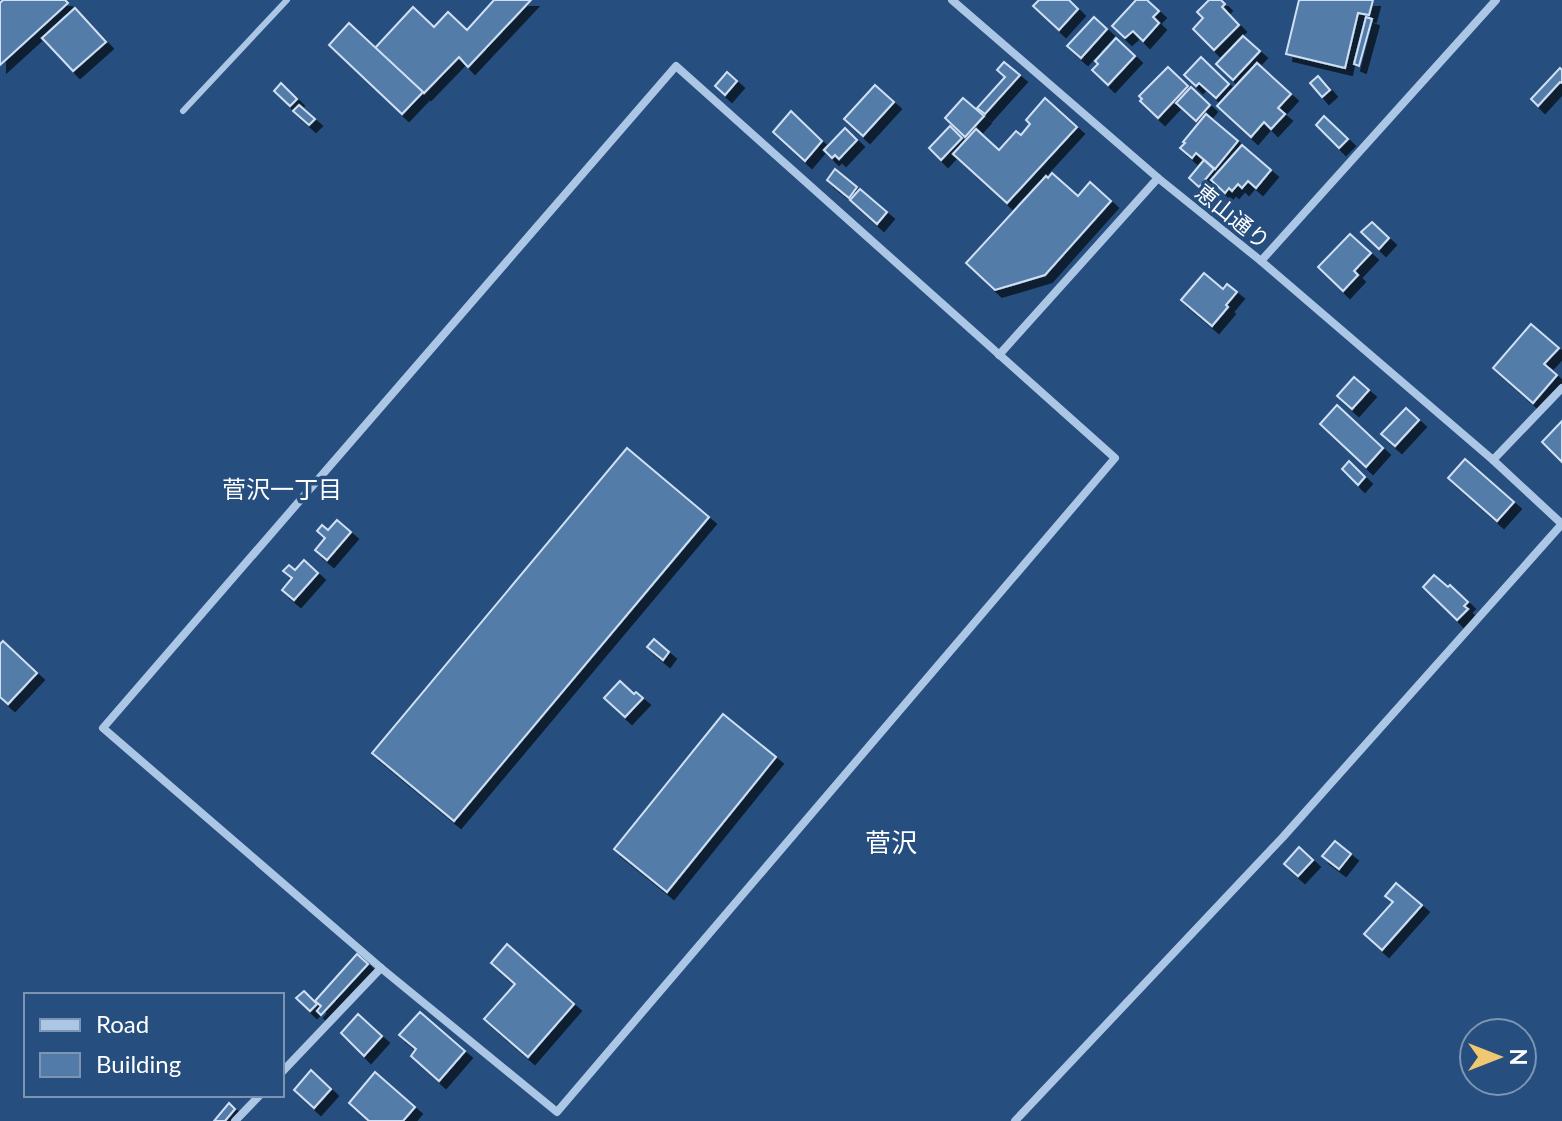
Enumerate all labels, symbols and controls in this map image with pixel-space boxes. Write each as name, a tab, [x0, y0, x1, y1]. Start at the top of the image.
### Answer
street label: 恵山通り	[1190, 178, 1276, 254]
district label: 菅沢一丁目	[222, 474, 342, 503]
district label: 菅沢	[865, 826, 917, 858]
legend	[24, 993, 284, 1097]
text: Road	[96, 1009, 149, 1038]
north arrow	[1458, 1017, 1538, 1097]
text: Building	[96, 1049, 181, 1078]
text: N	[1505, 1049, 1532, 1065]

